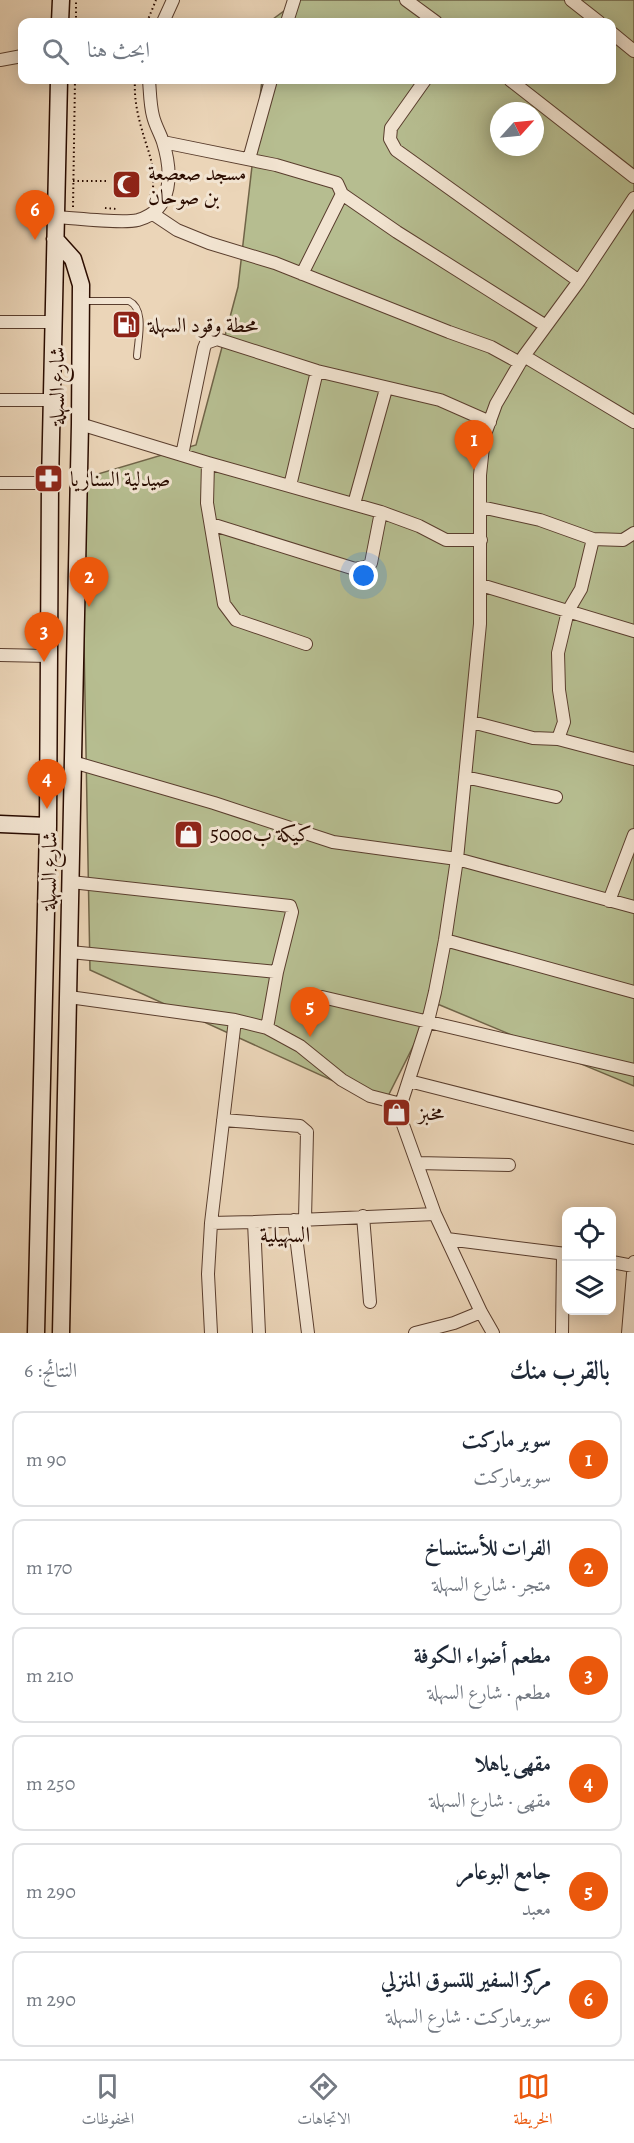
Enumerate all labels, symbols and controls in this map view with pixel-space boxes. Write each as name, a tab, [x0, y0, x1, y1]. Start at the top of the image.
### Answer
search box	[18, 18, 616, 84]
icon: search	[39, 35, 72, 68]
text: ابحث هنا	[87, 35, 150, 65]
north arrow	[490, 102, 544, 156]
place label: مسجد صعصعة بن صوحان	[148, 159, 247, 211]
mosque icon: مسجد صعصعة بن صوحان	[111, 169, 143, 201]
pin: 6	[15, 190, 54, 240]
fuel station icon: محطة وقود السهلة	[111, 309, 143, 341]
place label: محطة وقود السهلة	[147, 311, 258, 339]
street label: شارع السهلة	[43, 347, 75, 426]
pin: 1	[454, 420, 494, 470]
pharmacy icon: صيدلية السناريا	[33, 463, 65, 495]
place label: صيدلية السناريا	[70, 465, 170, 493]
pin: 2	[70, 558, 109, 607]
your location	[349, 561, 378, 590]
pin: 3	[24, 612, 63, 662]
pin: 4	[28, 760, 66, 809]
shop icon: كيكة ب5000	[173, 818, 205, 850]
place label: كيكة ب5000	[210, 820, 312, 848]
street label: شارع السهلة	[34, 831, 68, 912]
pin: 5	[290, 988, 330, 1037]
shop icon: مخبز	[381, 1097, 413, 1129]
place label: مخبز	[416, 1099, 444, 1127]
map controls	[562, 1207, 616, 1315]
button: locate	[562, 1207, 616, 1261]
district label: السهيلية	[260, 1220, 310, 1250]
button: layers	[562, 1261, 616, 1315]
text: بالقرب منك	[509, 1353, 610, 1388]
text: النتائج: 6	[24, 1357, 77, 1384]
text: سوبر ماركت	[462, 1425, 551, 1455]
text: 90 m	[26, 1446, 66, 1473]
text: 1	[585, 1446, 592, 1473]
text: سوبرماركت	[473, 1463, 551, 1490]
text: الفرات للأستنساخ	[424, 1533, 551, 1563]
text: 170 m	[26, 1554, 73, 1581]
text: 2	[584, 1554, 593, 1581]
text: متجر · شارع السهلة	[432, 1571, 551, 1598]
text: مطعم أضواء الكوفة	[414, 1641, 551, 1671]
text: 210 m	[26, 1662, 74, 1689]
text: 3	[584, 1662, 593, 1689]
text: مطعم · شارع السهلة	[427, 1679, 551, 1706]
text: مقهى ياهلا	[474, 1749, 551, 1779]
text: 250 m	[26, 1770, 75, 1797]
text: 4	[584, 1770, 593, 1797]
text: مقهى · شارع السهلة	[429, 1787, 551, 1814]
text: جامع البوعامر	[456, 1857, 551, 1887]
text: 290 m	[26, 1878, 76, 1905]
text: 5	[584, 1878, 593, 1905]
text: معبد	[522, 1895, 551, 1922]
text: مركز السفير للتسوق المنزلي	[381, 1965, 551, 1995]
text: 290 m	[26, 1986, 76, 2013]
text: 6	[584, 1986, 593, 2013]
text: سوبرماركت · شارع السهلة	[386, 2003, 551, 2030]
tab: المحفوظات	[82, 2070, 134, 2134]
tab: الاتجاهات	[297, 2070, 351, 2134]
tab: الخريطة	[514, 2070, 553, 2134]

